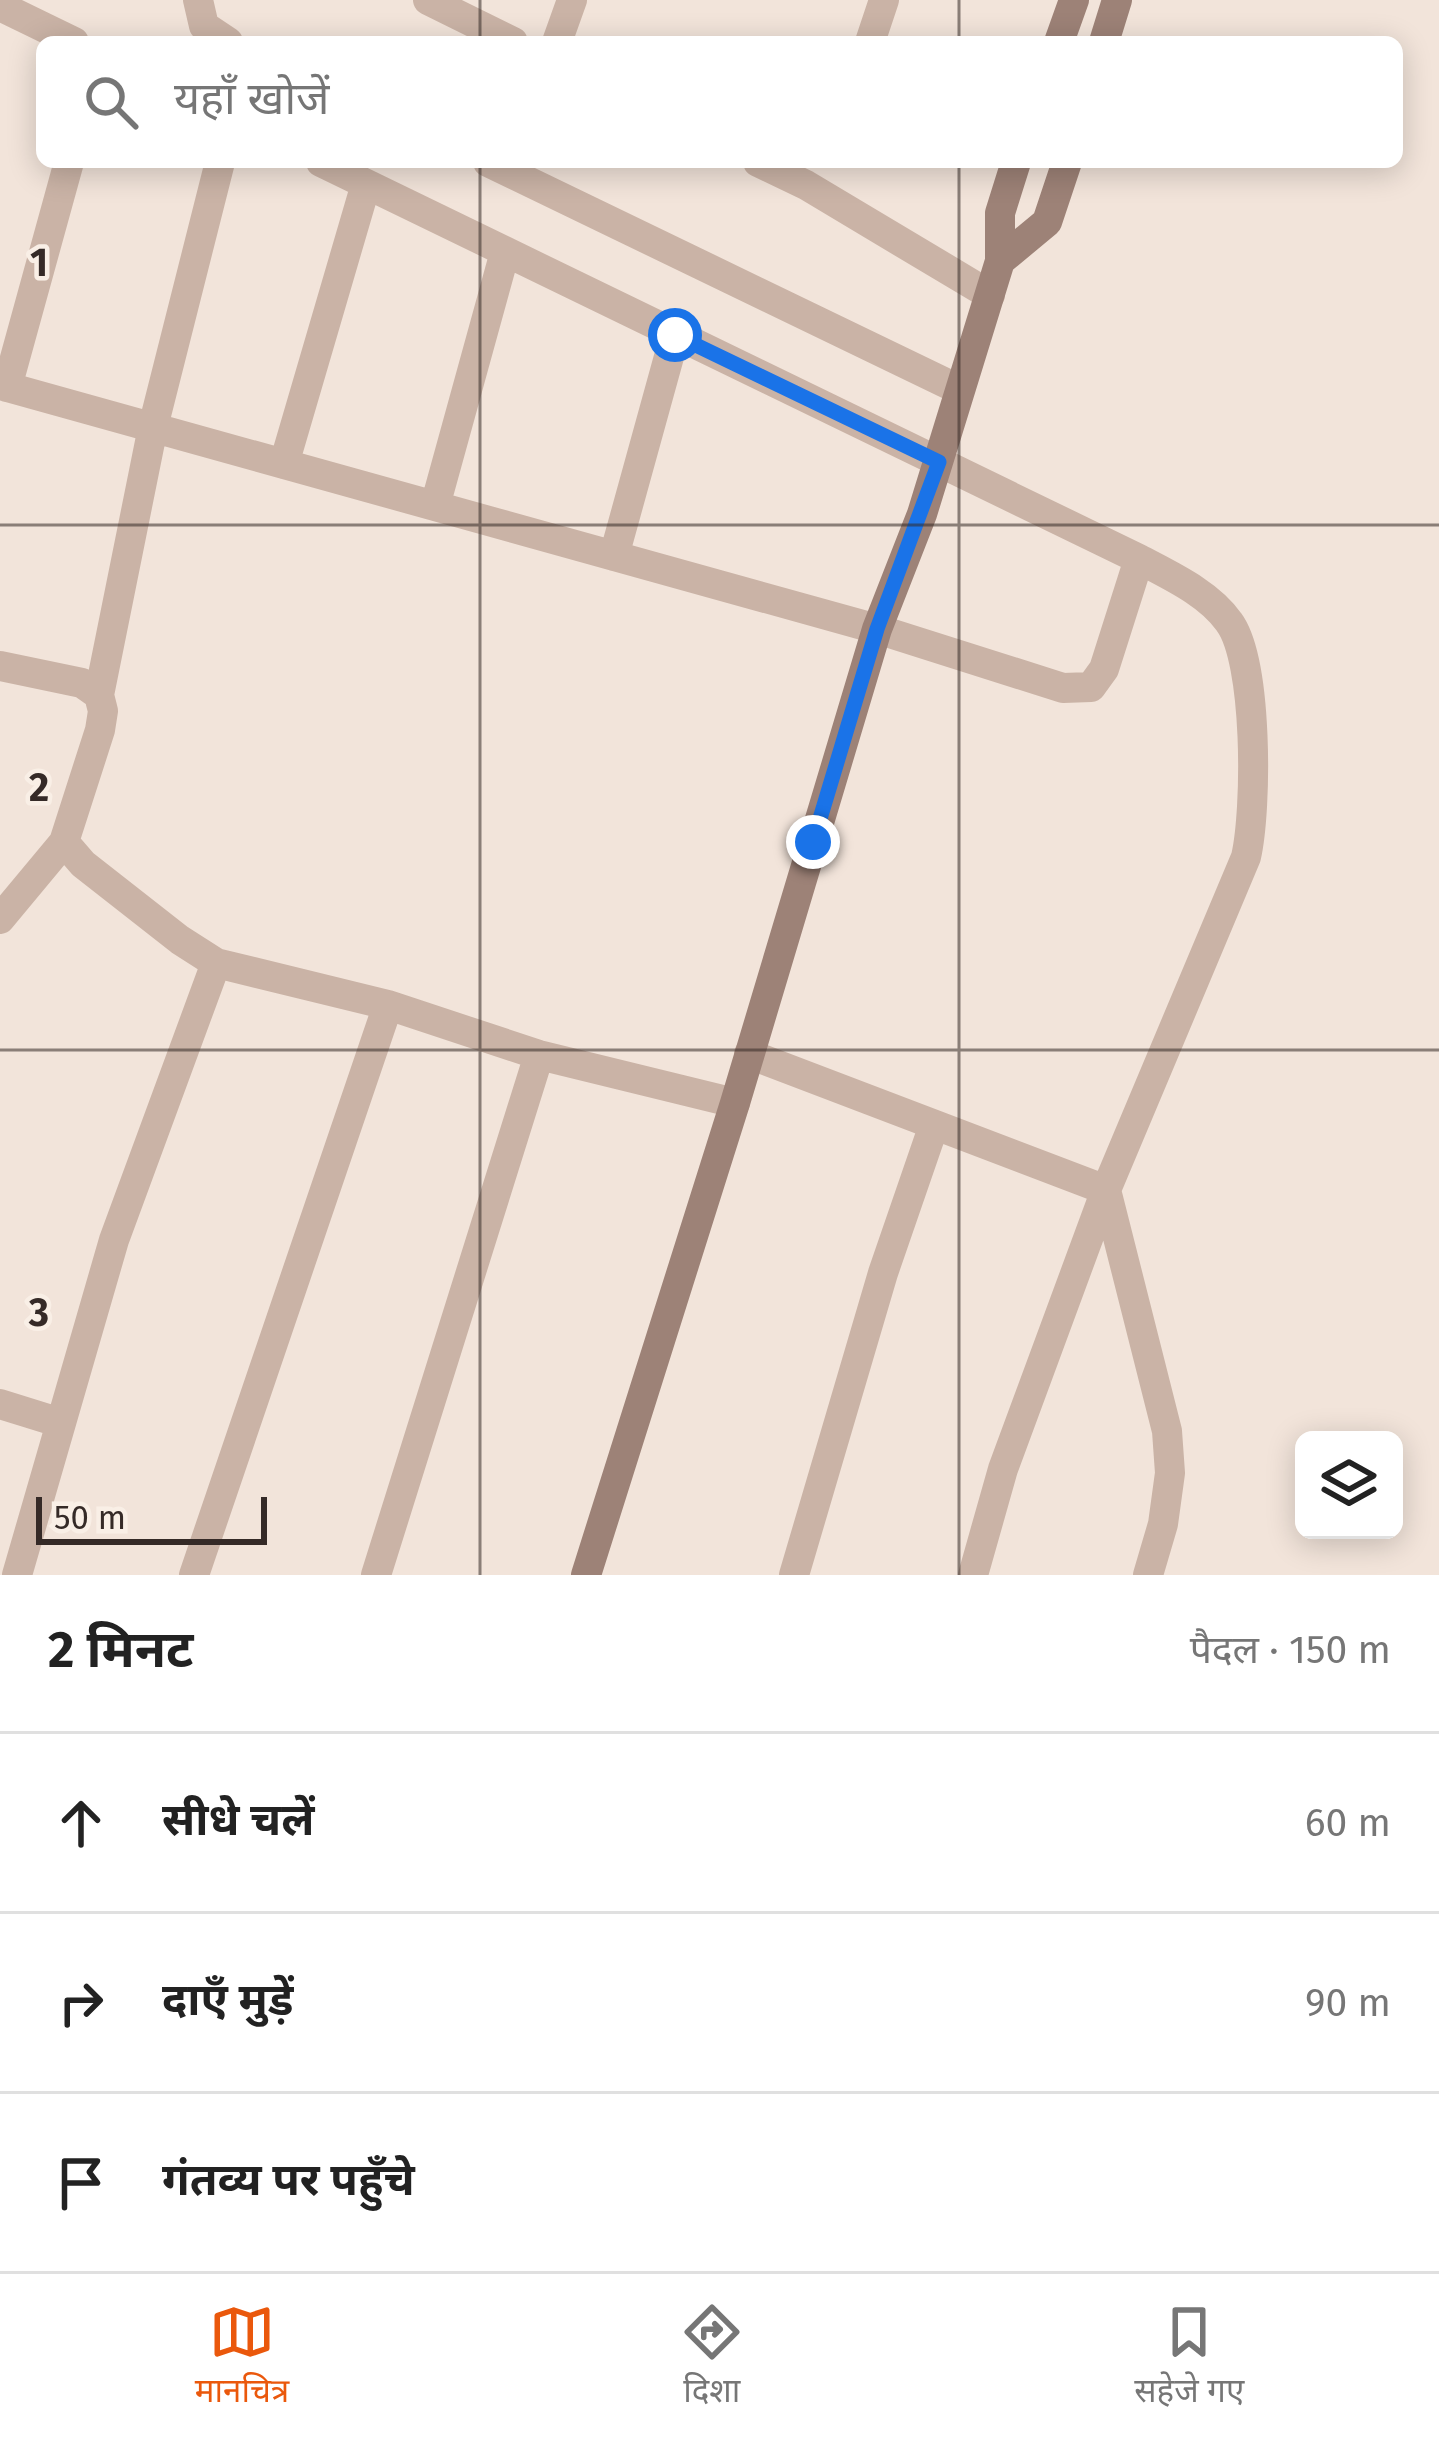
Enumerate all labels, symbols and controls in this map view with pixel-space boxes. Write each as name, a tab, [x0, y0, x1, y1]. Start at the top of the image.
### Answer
search box	[36, 36, 1403, 168]
icon: search	[78, 69, 144, 135]
text: यहाँ खोजें	[174, 72, 329, 126]
text: 1	[30, 240, 48, 286]
route start	[648, 308, 702, 362]
text: 2	[29, 765, 49, 811]
route end	[786, 815, 840, 869]
text: 3	[28, 1290, 49, 1336]
map controls	[1295, 1431, 1403, 1539]
button: layers	[1295, 1431, 1403, 1539]
scale bar	[36, 1491, 267, 1544]
text: 50 m	[54, 1498, 126, 1538]
text: 2 मिनट	[48, 1619, 194, 1681]
text: पैदल · 150 m	[1190, 1627, 1391, 1673]
icon: ahead	[48, 1790, 114, 1856]
text: सीधे चलें	[162, 1793, 315, 1847]
text: 60 m	[1305, 1800, 1391, 1846]
icon: right	[48, 1970, 114, 2036]
text: दाएँ मुड़ें	[162, 1973, 294, 2027]
text: 90 m	[1305, 1980, 1391, 2026]
icon: arrive	[48, 2150, 114, 2216]
text: गंतव्य पर पहुँचे	[162, 2153, 415, 2207]
tab: मानचित्र	[195, 2299, 289, 2415]
tab: दिशा	[679, 2299, 745, 2415]
tab: सहेजे गए	[1134, 2299, 1244, 2415]

